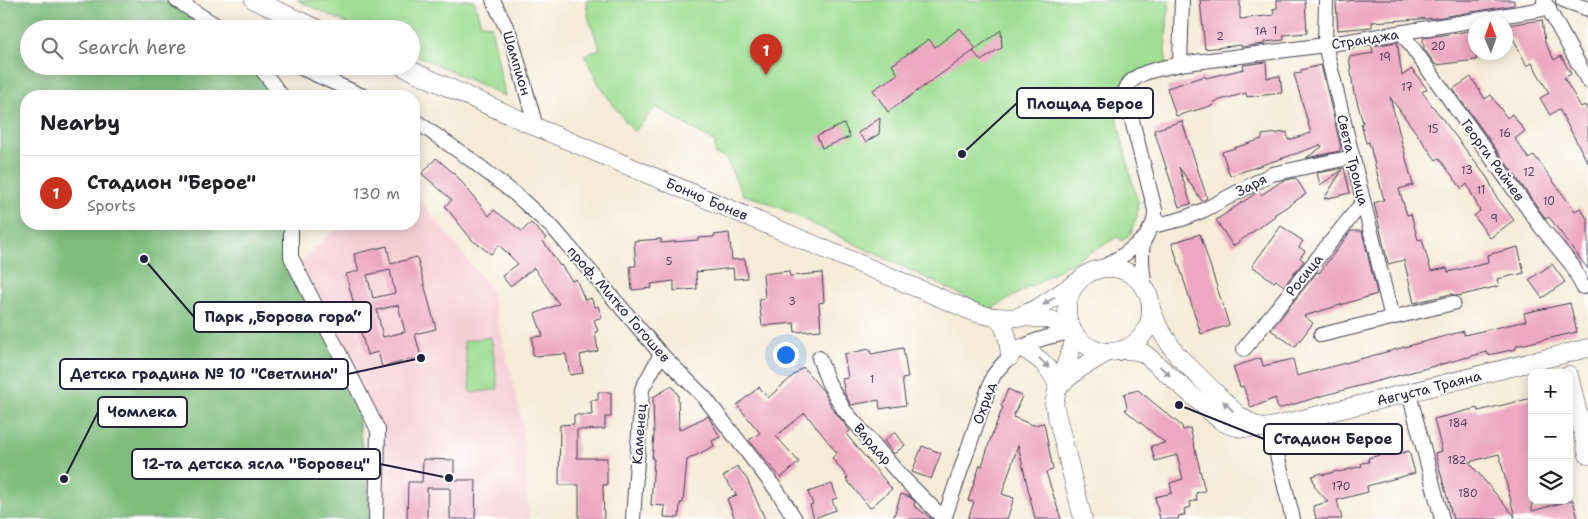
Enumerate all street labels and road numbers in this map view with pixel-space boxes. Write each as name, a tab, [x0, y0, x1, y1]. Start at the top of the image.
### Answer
street label: Странджа	[1330, 25, 1400, 53]
street label: Шампион	[499, 29, 535, 97]
street label: Света Троица	[1333, 113, 1373, 208]
street label: Георги Райчев	[1457, 116, 1529, 204]
street label: Заря	[1232, 170, 1270, 200]
street label: Бончо Бонев	[663, 174, 751, 224]
street label: проф. Митко Гогошев	[564, 242, 674, 366]
street label: Росица	[1281, 250, 1327, 300]
street label: Августа Траяна	[1375, 366, 1483, 410]
street label: Охрид	[968, 379, 1000, 427]
street label: Каменец	[628, 403, 650, 465]
street label: Вардар	[850, 419, 896, 469]

